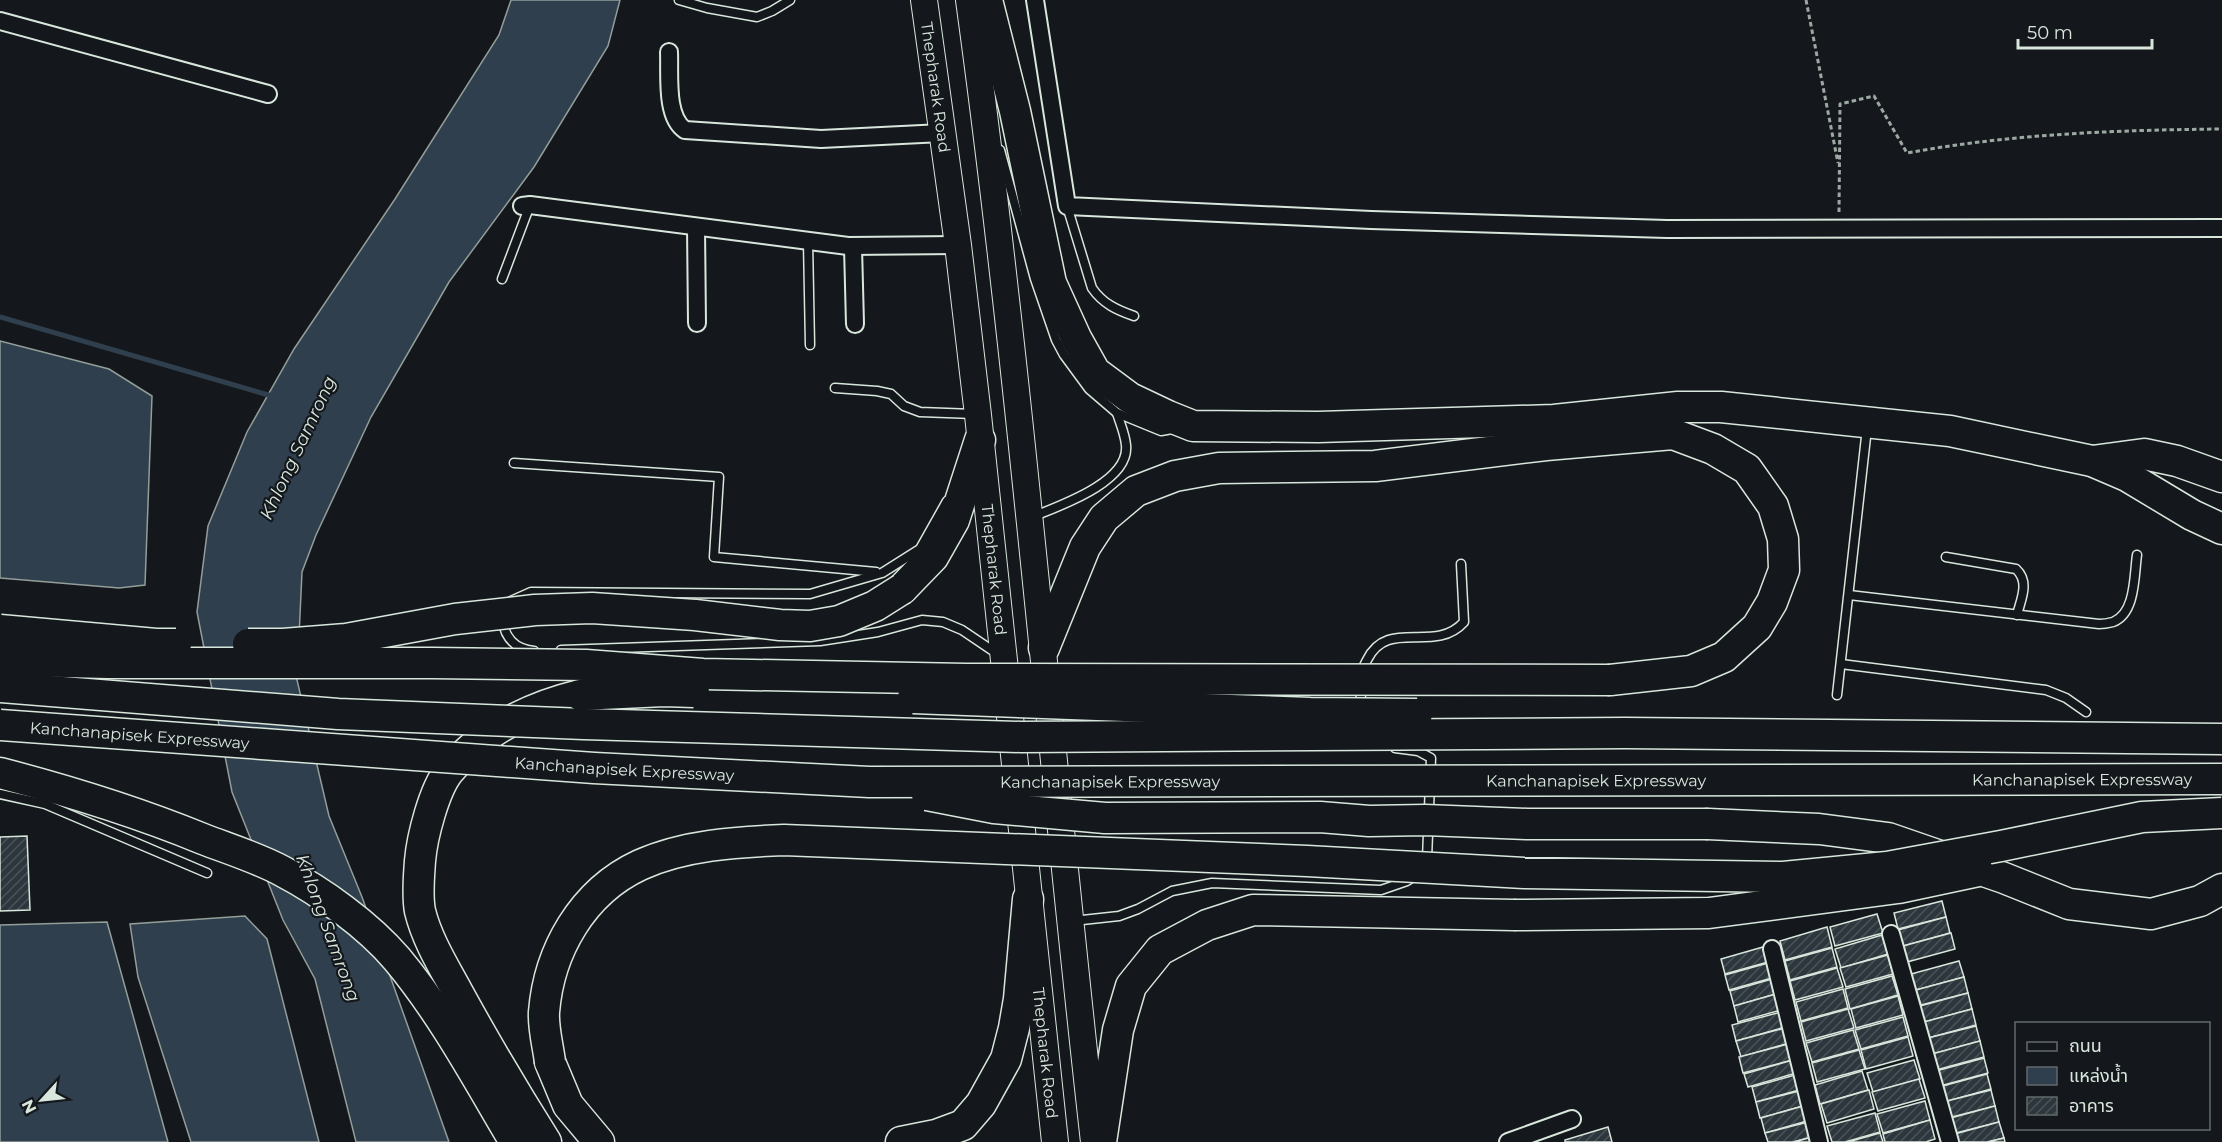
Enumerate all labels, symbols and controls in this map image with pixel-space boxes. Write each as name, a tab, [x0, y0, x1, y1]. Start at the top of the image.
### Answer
scale bar	[2018, 12, 2152, 50]
street label: Thepharak Road	[918, 21, 955, 154]
text: 50 m	[2027, 22, 2073, 44]
water label: Khlong Samrong	[255, 373, 341, 523]
street label: Thepharak Road	[978, 503, 1011, 636]
street label: Kanchanapisek Expressway	[29, 718, 250, 753]
street label: Kanchanapisek Expressway	[514, 753, 735, 785]
street label: Kanchanapisek Expressway	[1972, 770, 2192, 789]
street label: Kanchanapisek Expressway	[1486, 771, 1706, 790]
street label: Kanchanapisek Expressway	[1000, 772, 1221, 791]
water label: Khlong Samrong	[291, 851, 365, 1005]
street label: Thepharak Road	[1029, 986, 1062, 1119]
legend	[2015, 1022, 2210, 1130]
text: ถนน	[2069, 1035, 2102, 1057]
text: แหล่งน้ำ	[2069, 1063, 2128, 1087]
north arrow	[12, 1070, 72, 1130]
text: อาคาร	[2069, 1095, 2114, 1117]
text: N	[18, 1097, 40, 1117]

